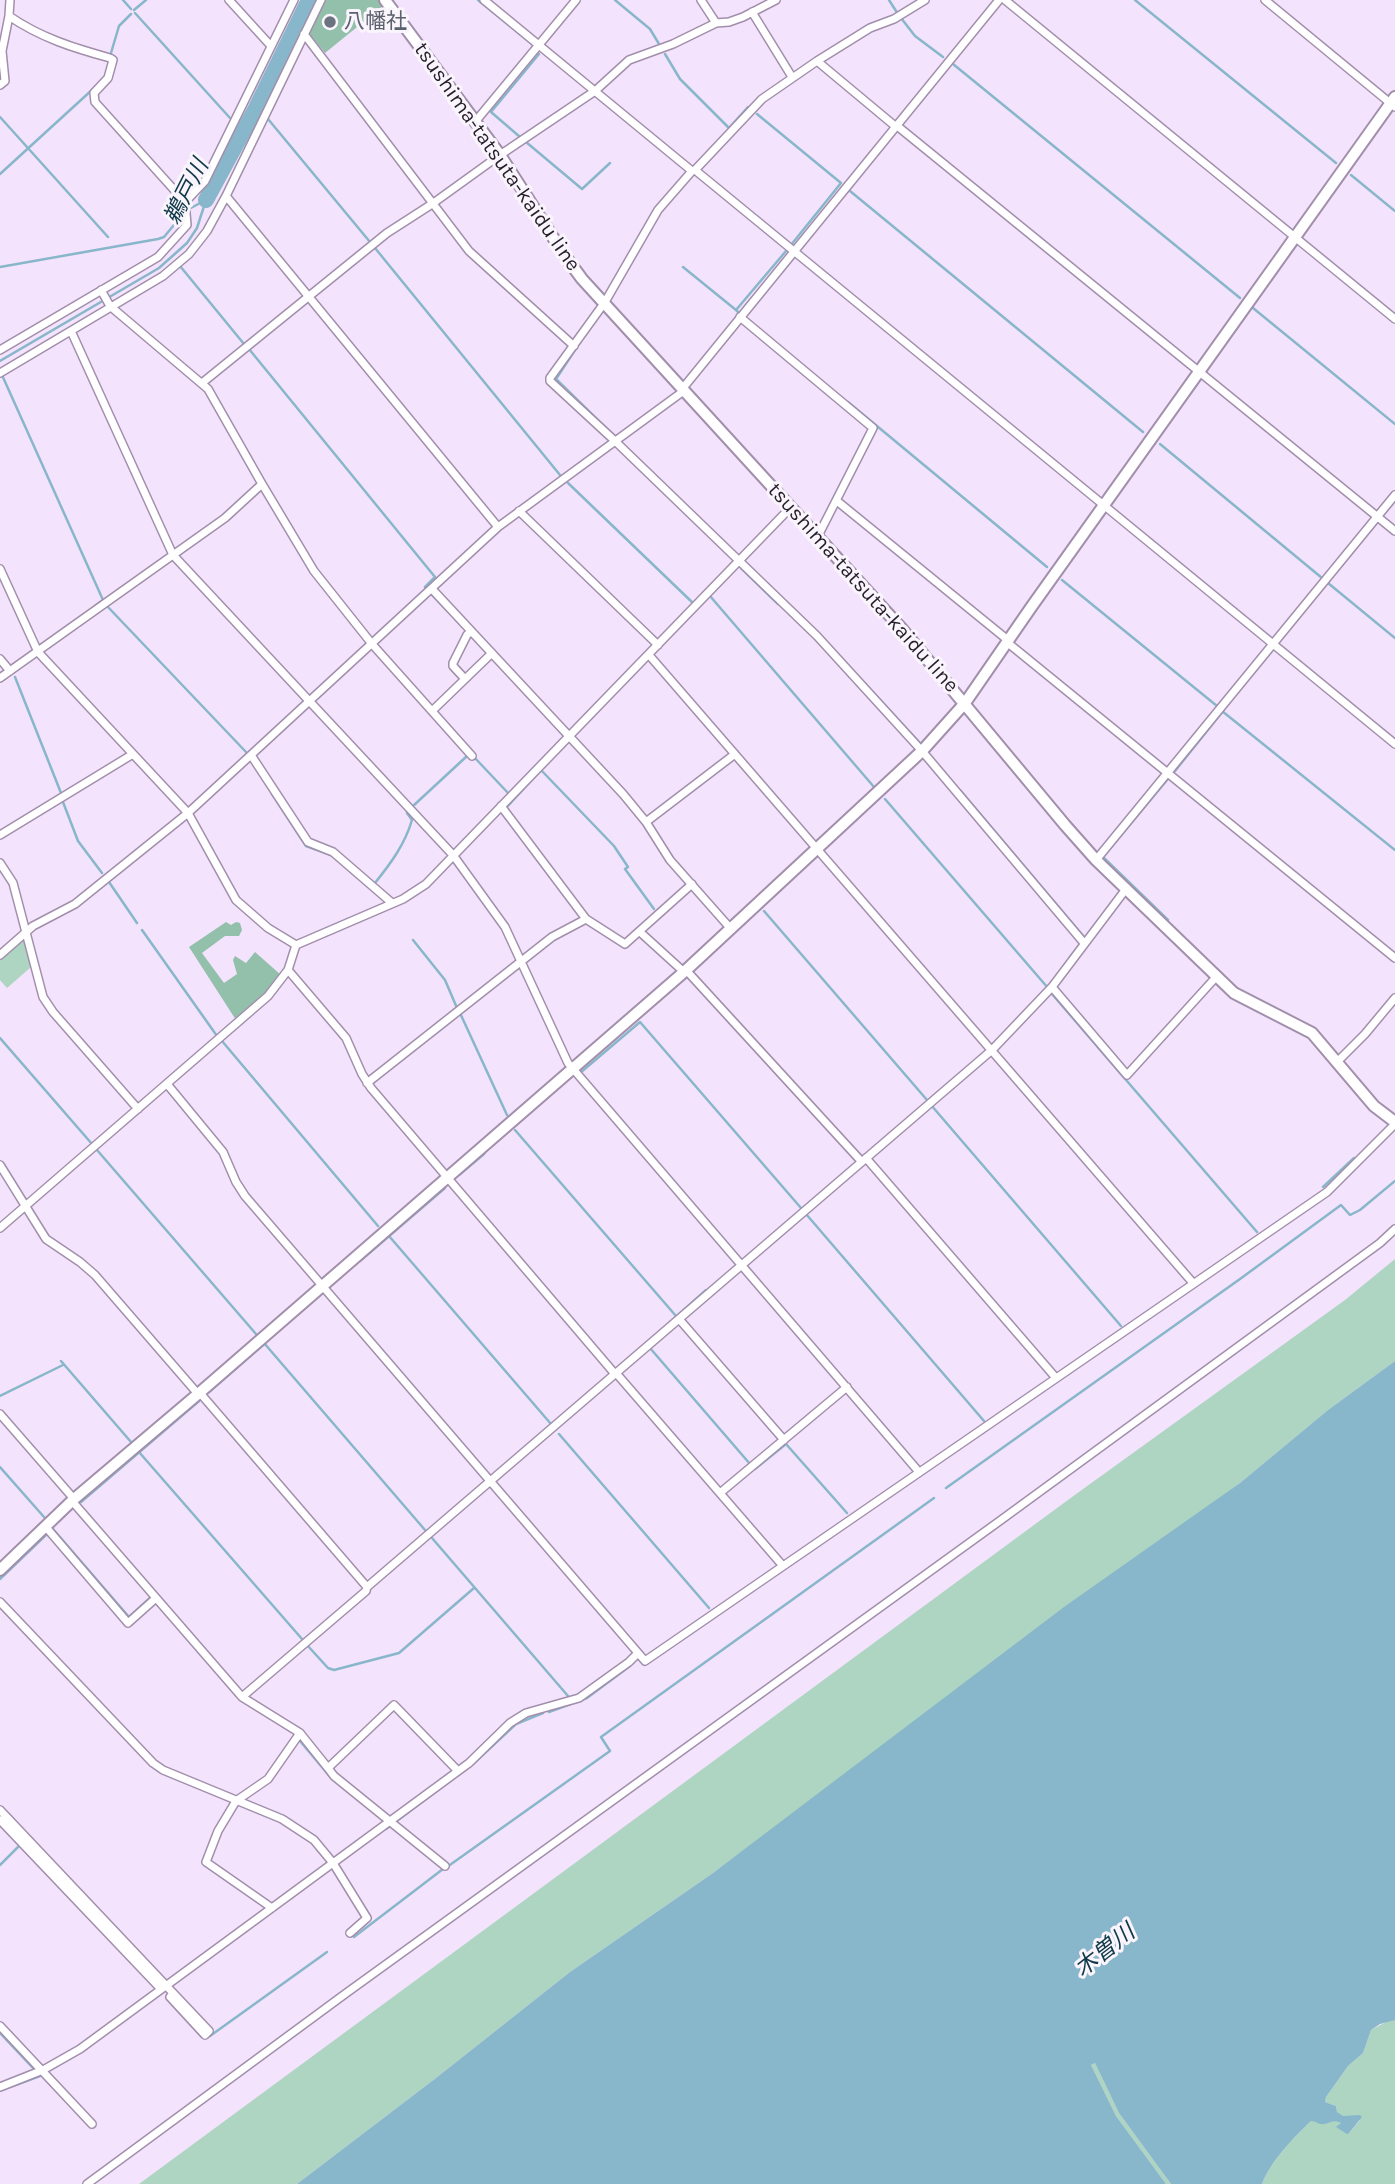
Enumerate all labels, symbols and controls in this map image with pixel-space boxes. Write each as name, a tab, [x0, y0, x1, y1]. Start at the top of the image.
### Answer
place label: 八幡社	[344, 9, 407, 35]
marker: 八幡社	[322, 14, 338, 30]
street label: tsushima-tatsuta-kaidu line	[408, 38, 586, 276]
water label: 鵜戸川	[159, 155, 215, 229]
street label: tsushima-tatsuta-kaidu line	[762, 478, 964, 698]
water label: 木曽川	[1069, 1919, 1141, 1983]

